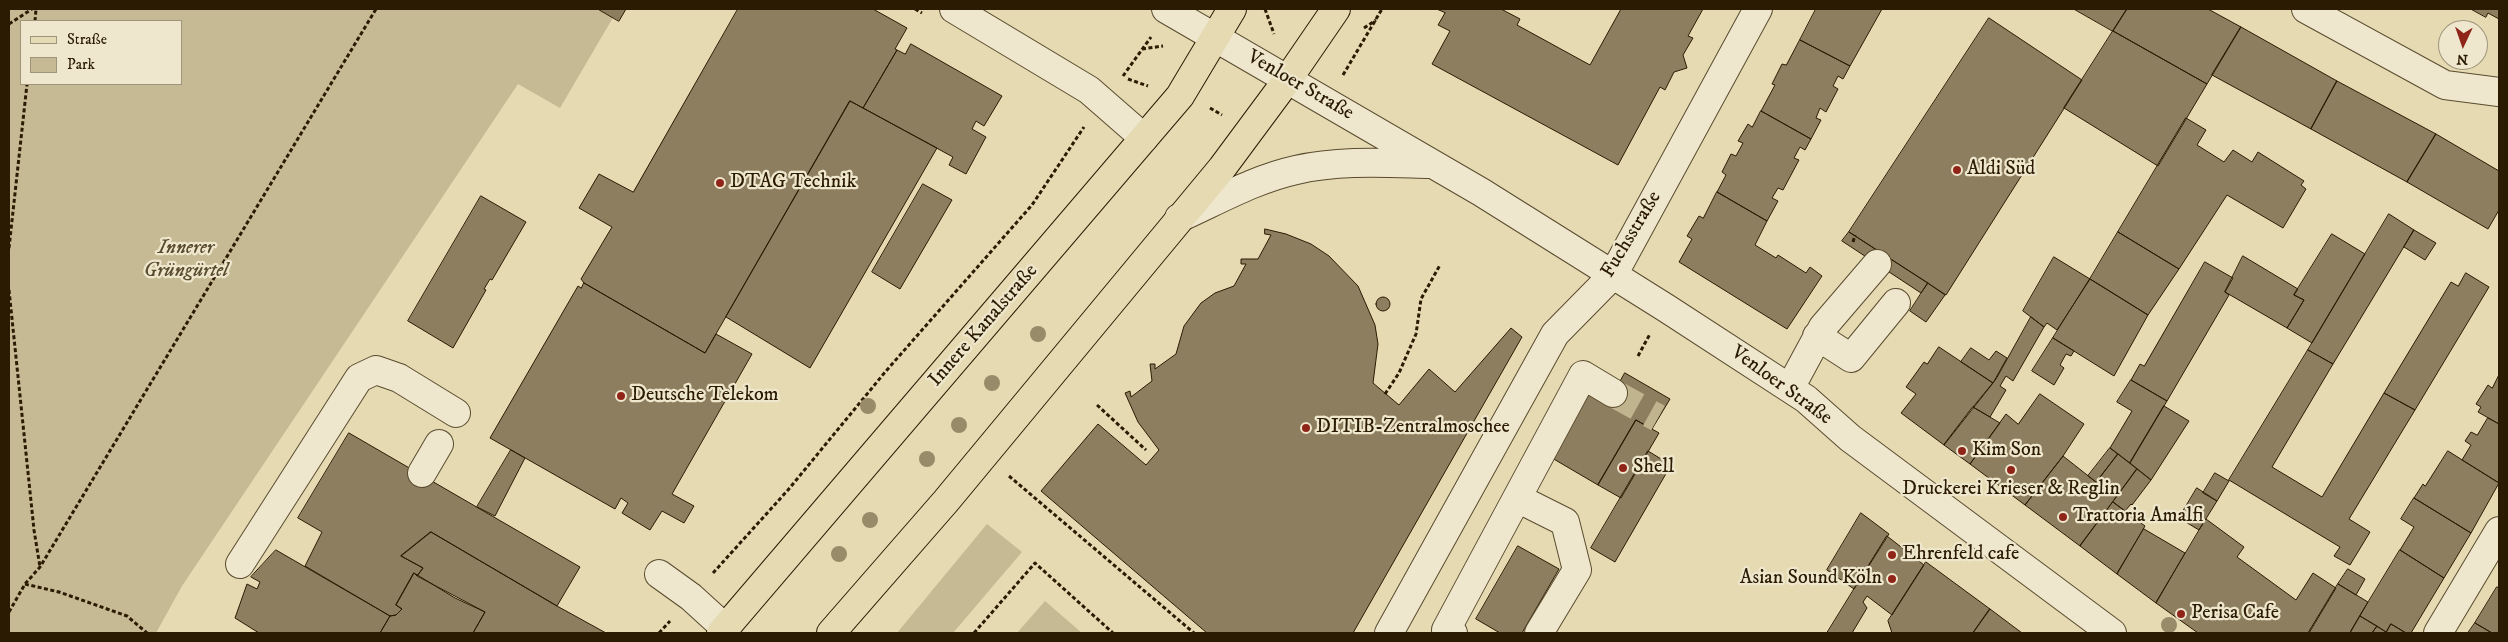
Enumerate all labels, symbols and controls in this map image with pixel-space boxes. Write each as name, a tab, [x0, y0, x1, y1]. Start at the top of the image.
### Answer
legend	[20, 20, 182, 85]
north arrow	[2438, 20, 2488, 70]
text: Straße	[67, 30, 107, 49]
street label: Venloer Straße	[1242, 46, 1358, 126]
text: N	[2456, 50, 2468, 68]
text: Park	[67, 55, 95, 74]
place label: Aldi Süd	[1967, 158, 2035, 182]
marker: Aldi Süd	[1951, 164, 1963, 176]
place label: DTAG Technik	[730, 171, 856, 195]
marker: DTAG Technik	[714, 177, 726, 189]
street label: Fuchsstraße	[1597, 187, 1667, 283]
park label: Innerer Grüngürtel	[144, 237, 228, 284]
street label: Innere Kanalstraße	[924, 260, 1044, 392]
street label: Venloer Straße	[1726, 341, 1836, 431]
place label: Deutsche Telekom	[631, 384, 779, 408]
marker: Deutsche Telekom	[615, 390, 627, 402]
place label: DITIB-Zentralmoschee	[1316, 416, 1510, 440]
marker: DITIB-Zentralmoschee	[1300, 422, 1312, 434]
place label: Kim Son	[1972, 439, 2041, 463]
marker: Kim Son	[1956, 445, 1968, 457]
place label: Shell	[1633, 456, 1674, 480]
marker: Shell	[1617, 462, 1629, 474]
marker: Druckerei Krieser & Reglin	[2005, 464, 2017, 476]
place label: Druckerei Krieser & Reglin	[1902, 478, 2120, 502]
place label: Trattoria Amalfi	[2073, 505, 2203, 529]
marker: Trattoria Amalfi	[2057, 511, 2069, 523]
place label: Ehrenfeld cafe	[1902, 543, 2019, 567]
marker: Ehrenfeld cafe	[1886, 549, 1898, 561]
place label: Asian Sound Köln	[1740, 567, 1882, 591]
marker: Asian Sound Köln	[1886, 573, 1898, 585]
place label: Perisa Cafe	[2191, 602, 2279, 626]
marker: Perisa Cafe	[2175, 608, 2187, 620]

